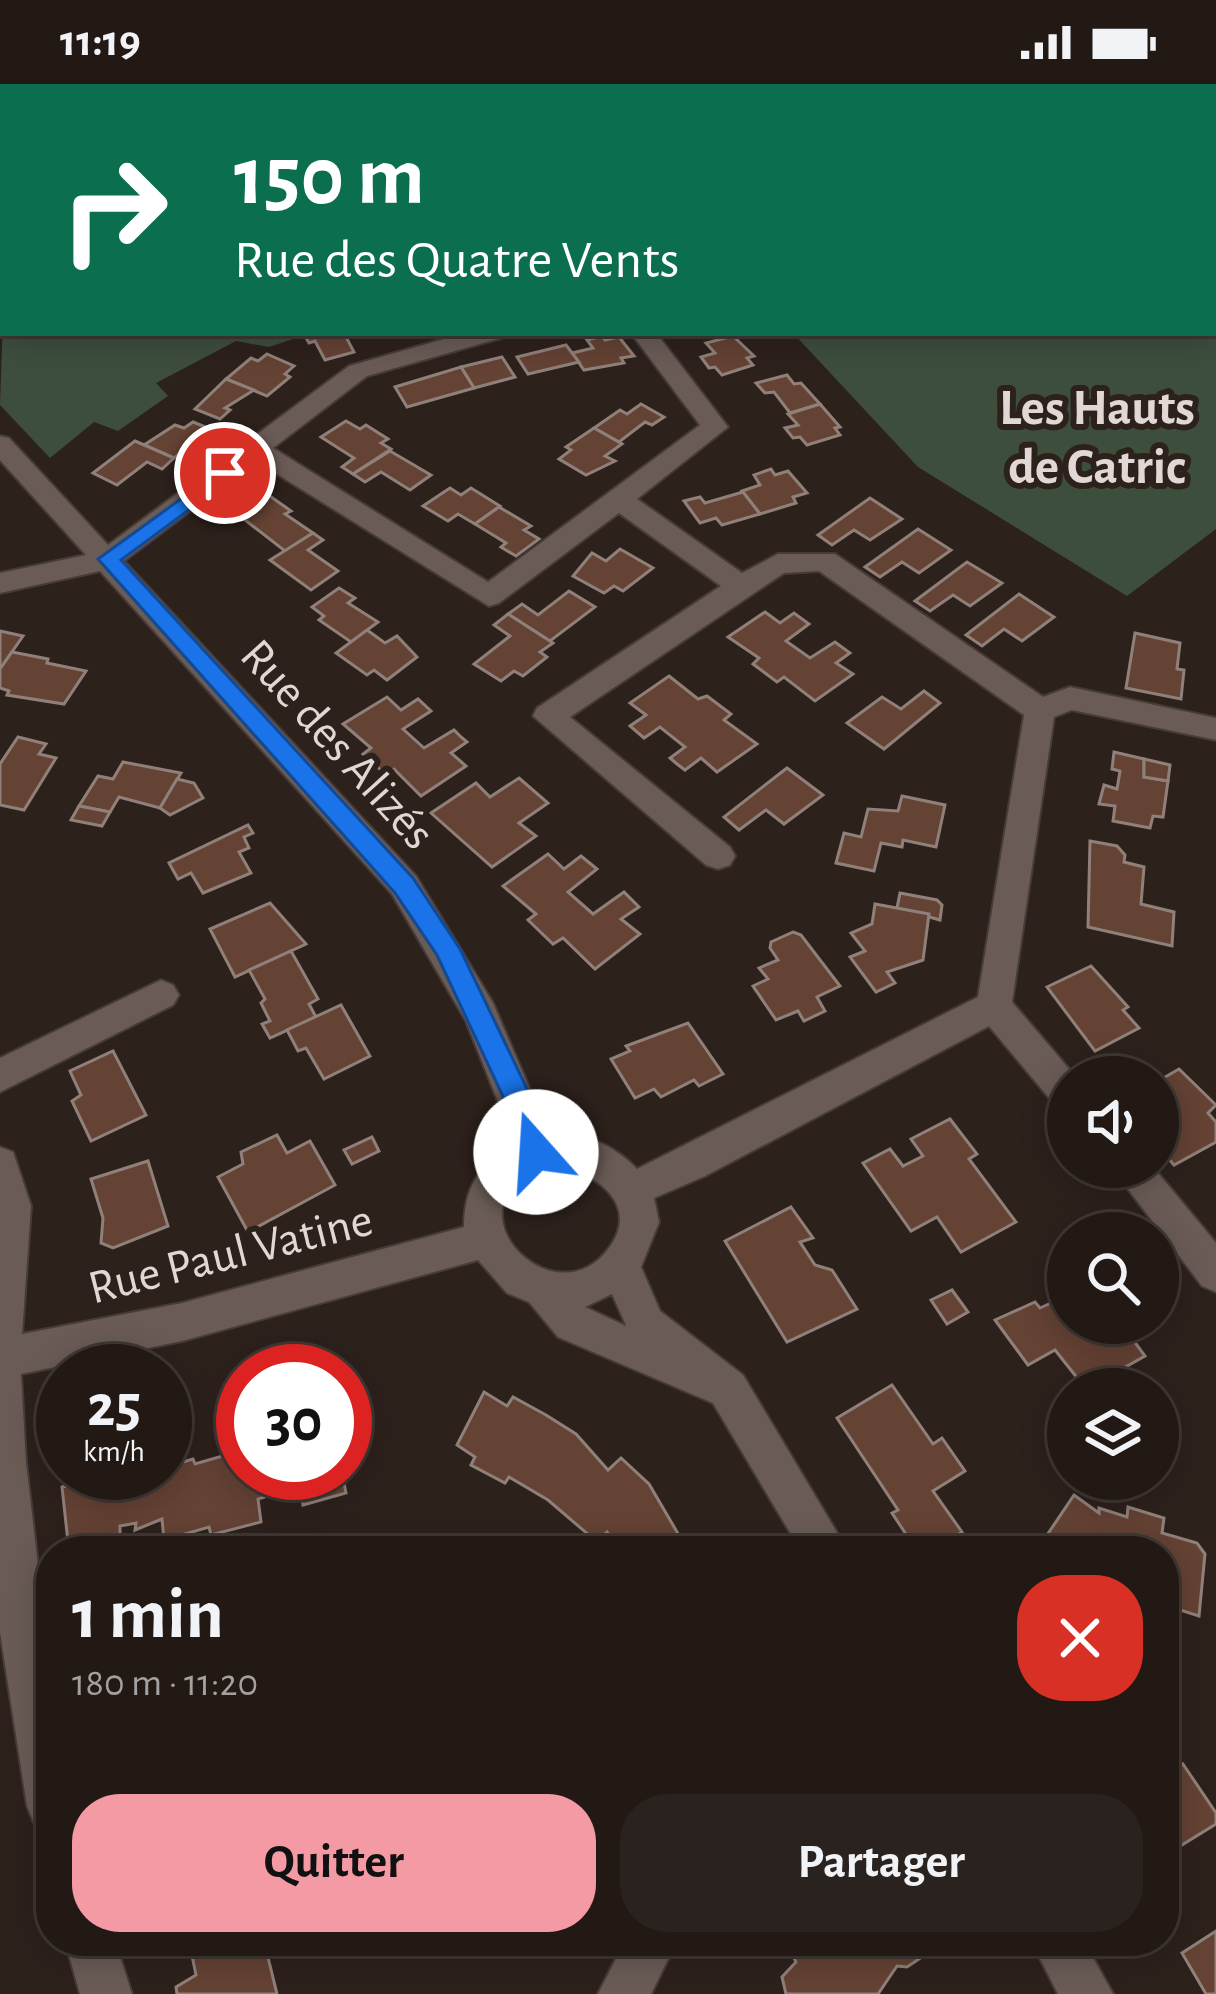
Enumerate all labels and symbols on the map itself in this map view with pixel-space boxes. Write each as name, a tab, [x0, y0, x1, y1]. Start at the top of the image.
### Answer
district label: Les Hauts de Catric	[999, 383, 1195, 493]
pin	[174, 422, 276, 524]
street label: Rue des Alizés	[231, 631, 443, 859]
position arrow	[473, 1089, 599, 1215]
street label: Rue Paul Vatine	[84, 1196, 378, 1313]
speed limit sign: 30	[216, 1344, 372, 1500]

